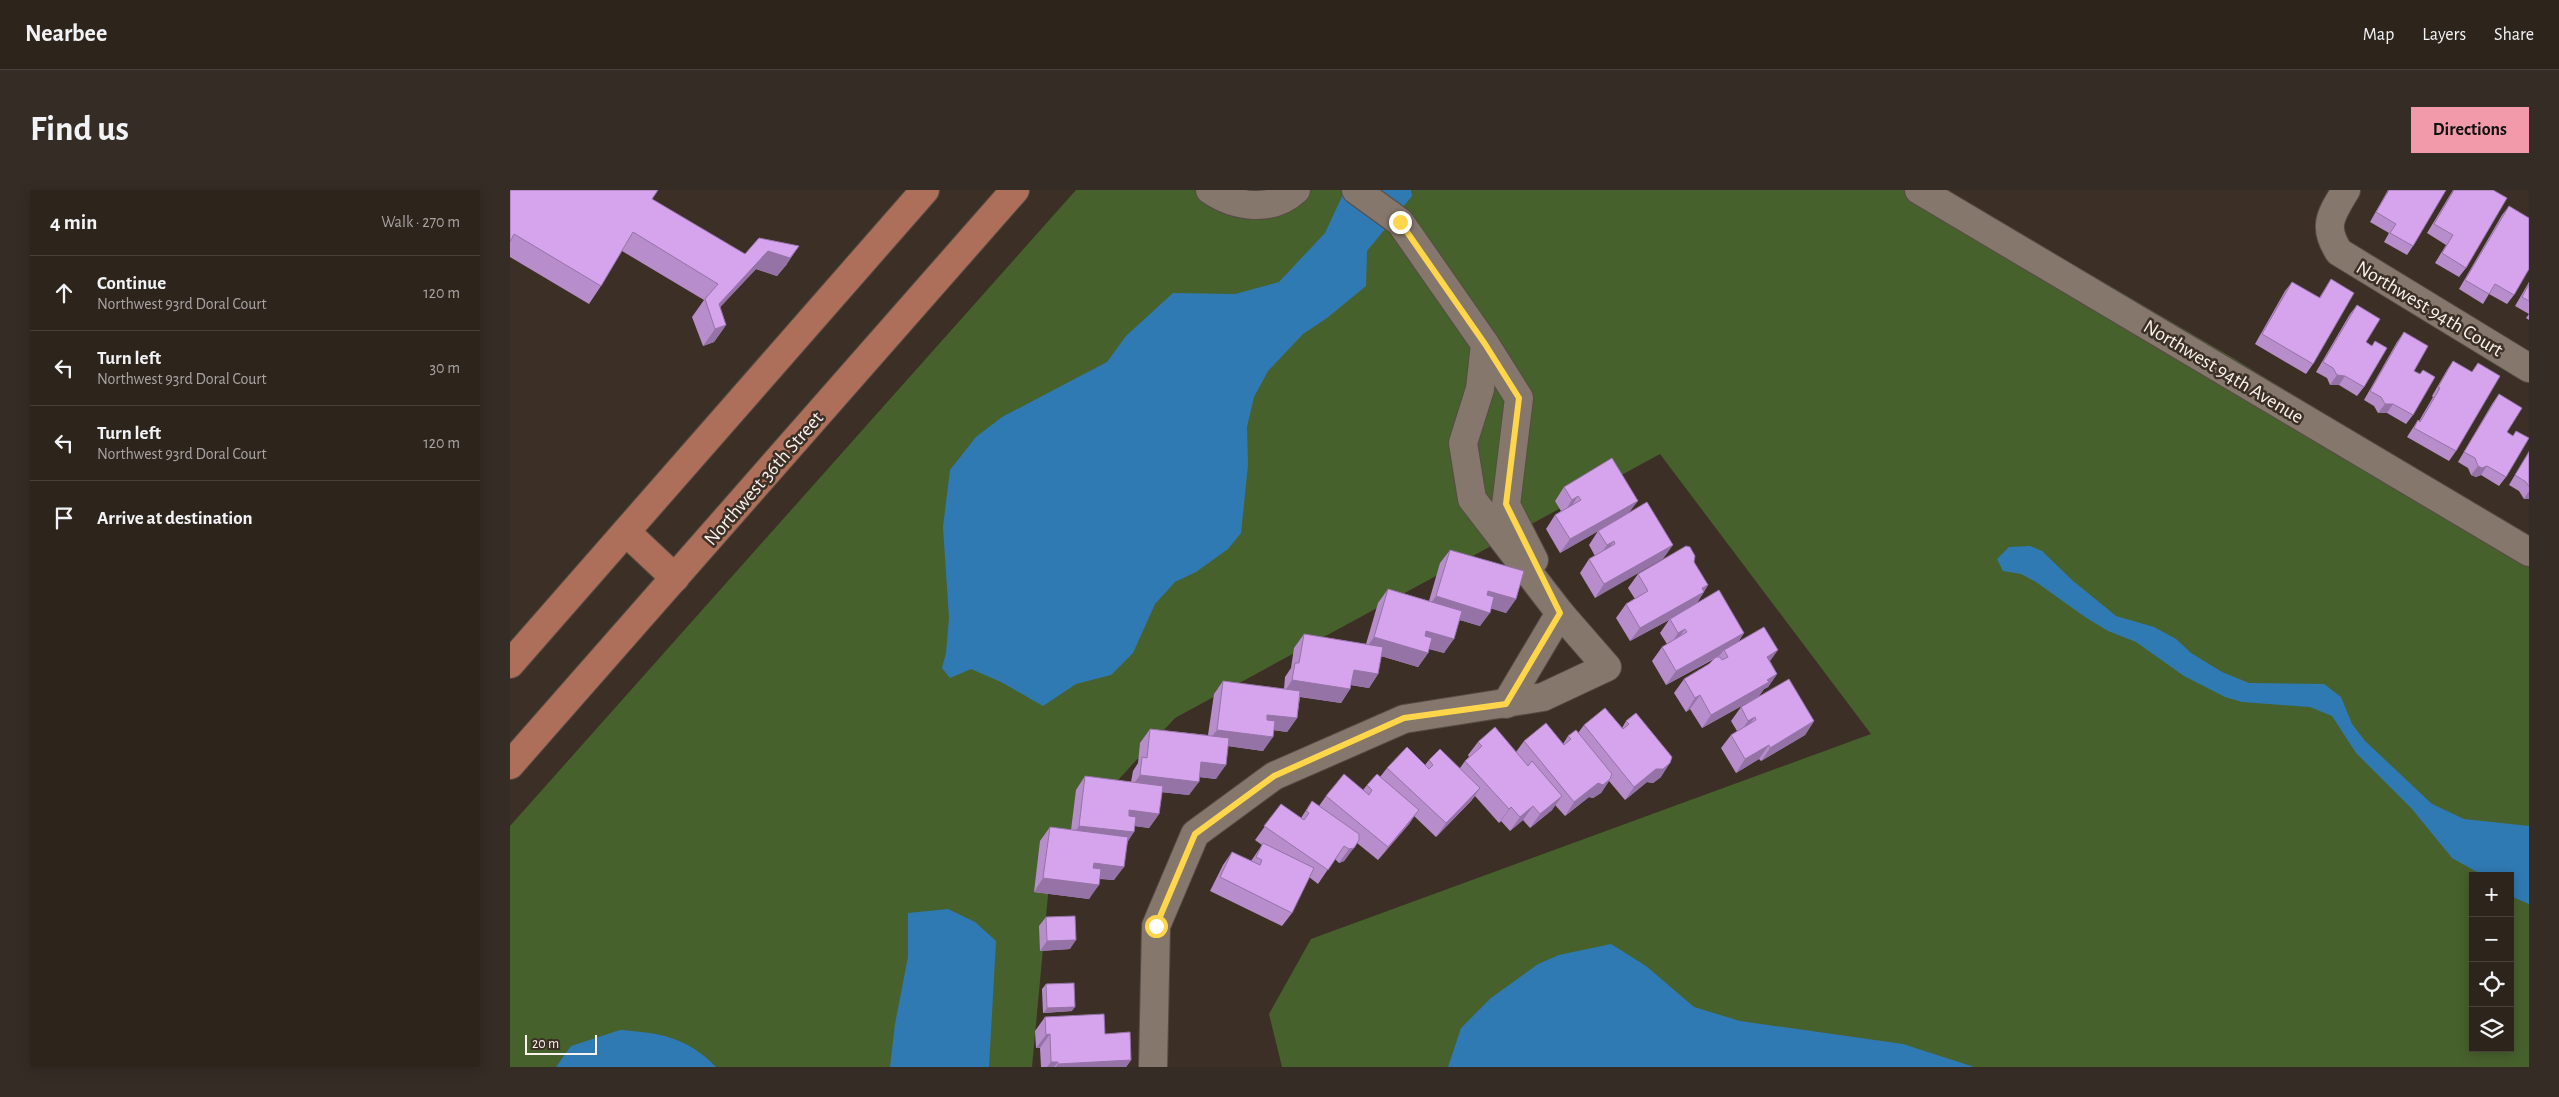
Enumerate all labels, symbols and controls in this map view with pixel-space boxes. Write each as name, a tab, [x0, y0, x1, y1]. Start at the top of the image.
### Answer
text: Nearbee	[25, 22, 107, 46]
text: Map	[2363, 26, 2394, 44]
text: Layers	[2422, 26, 2466, 44]
text: Share	[2494, 26, 2534, 44]
button: Directions	[2411, 107, 2529, 153]
text: Find us	[30, 112, 129, 147]
route end	[1389, 211, 1412, 234]
text: 4 min	[50, 212, 97, 233]
text: Walk · 270 m	[381, 214, 460, 230]
street label: Northwest 94th Court	[2353, 257, 2507, 361]
text: Continue	[97, 274, 166, 293]
icon: ahead	[50, 279, 78, 307]
text: 120 m	[423, 285, 460, 301]
text: Northwest 93rd Doral Court	[97, 296, 267, 312]
street label: Northwest 94th Avenue	[2140, 316, 2307, 427]
text: Turn left	[97, 349, 161, 368]
icon: left	[50, 354, 78, 382]
text: 30 m	[430, 360, 460, 376]
text: Northwest 93rd Doral Court	[97, 371, 267, 387]
street label: Northwest 36th Street	[700, 407, 827, 549]
text: Turn left	[97, 424, 161, 443]
icon: left	[50, 429, 78, 457]
text: 120 m	[423, 435, 460, 451]
text: Northwest 93rd Doral Court	[97, 446, 267, 462]
icon: arrive	[50, 504, 78, 532]
text: Arrive at destination	[97, 509, 253, 528]
map controls	[2469, 872, 2514, 1052]
button: +	[2469, 872, 2514, 917]
route start	[1145, 915, 1168, 938]
button: −	[2469, 917, 2514, 962]
button: locate	[2469, 962, 2514, 1007]
button: layers	[2469, 1007, 2514, 1052]
scale bar	[525, 1032, 598, 1055]
text: 20 m	[532, 1037, 559, 1051]

